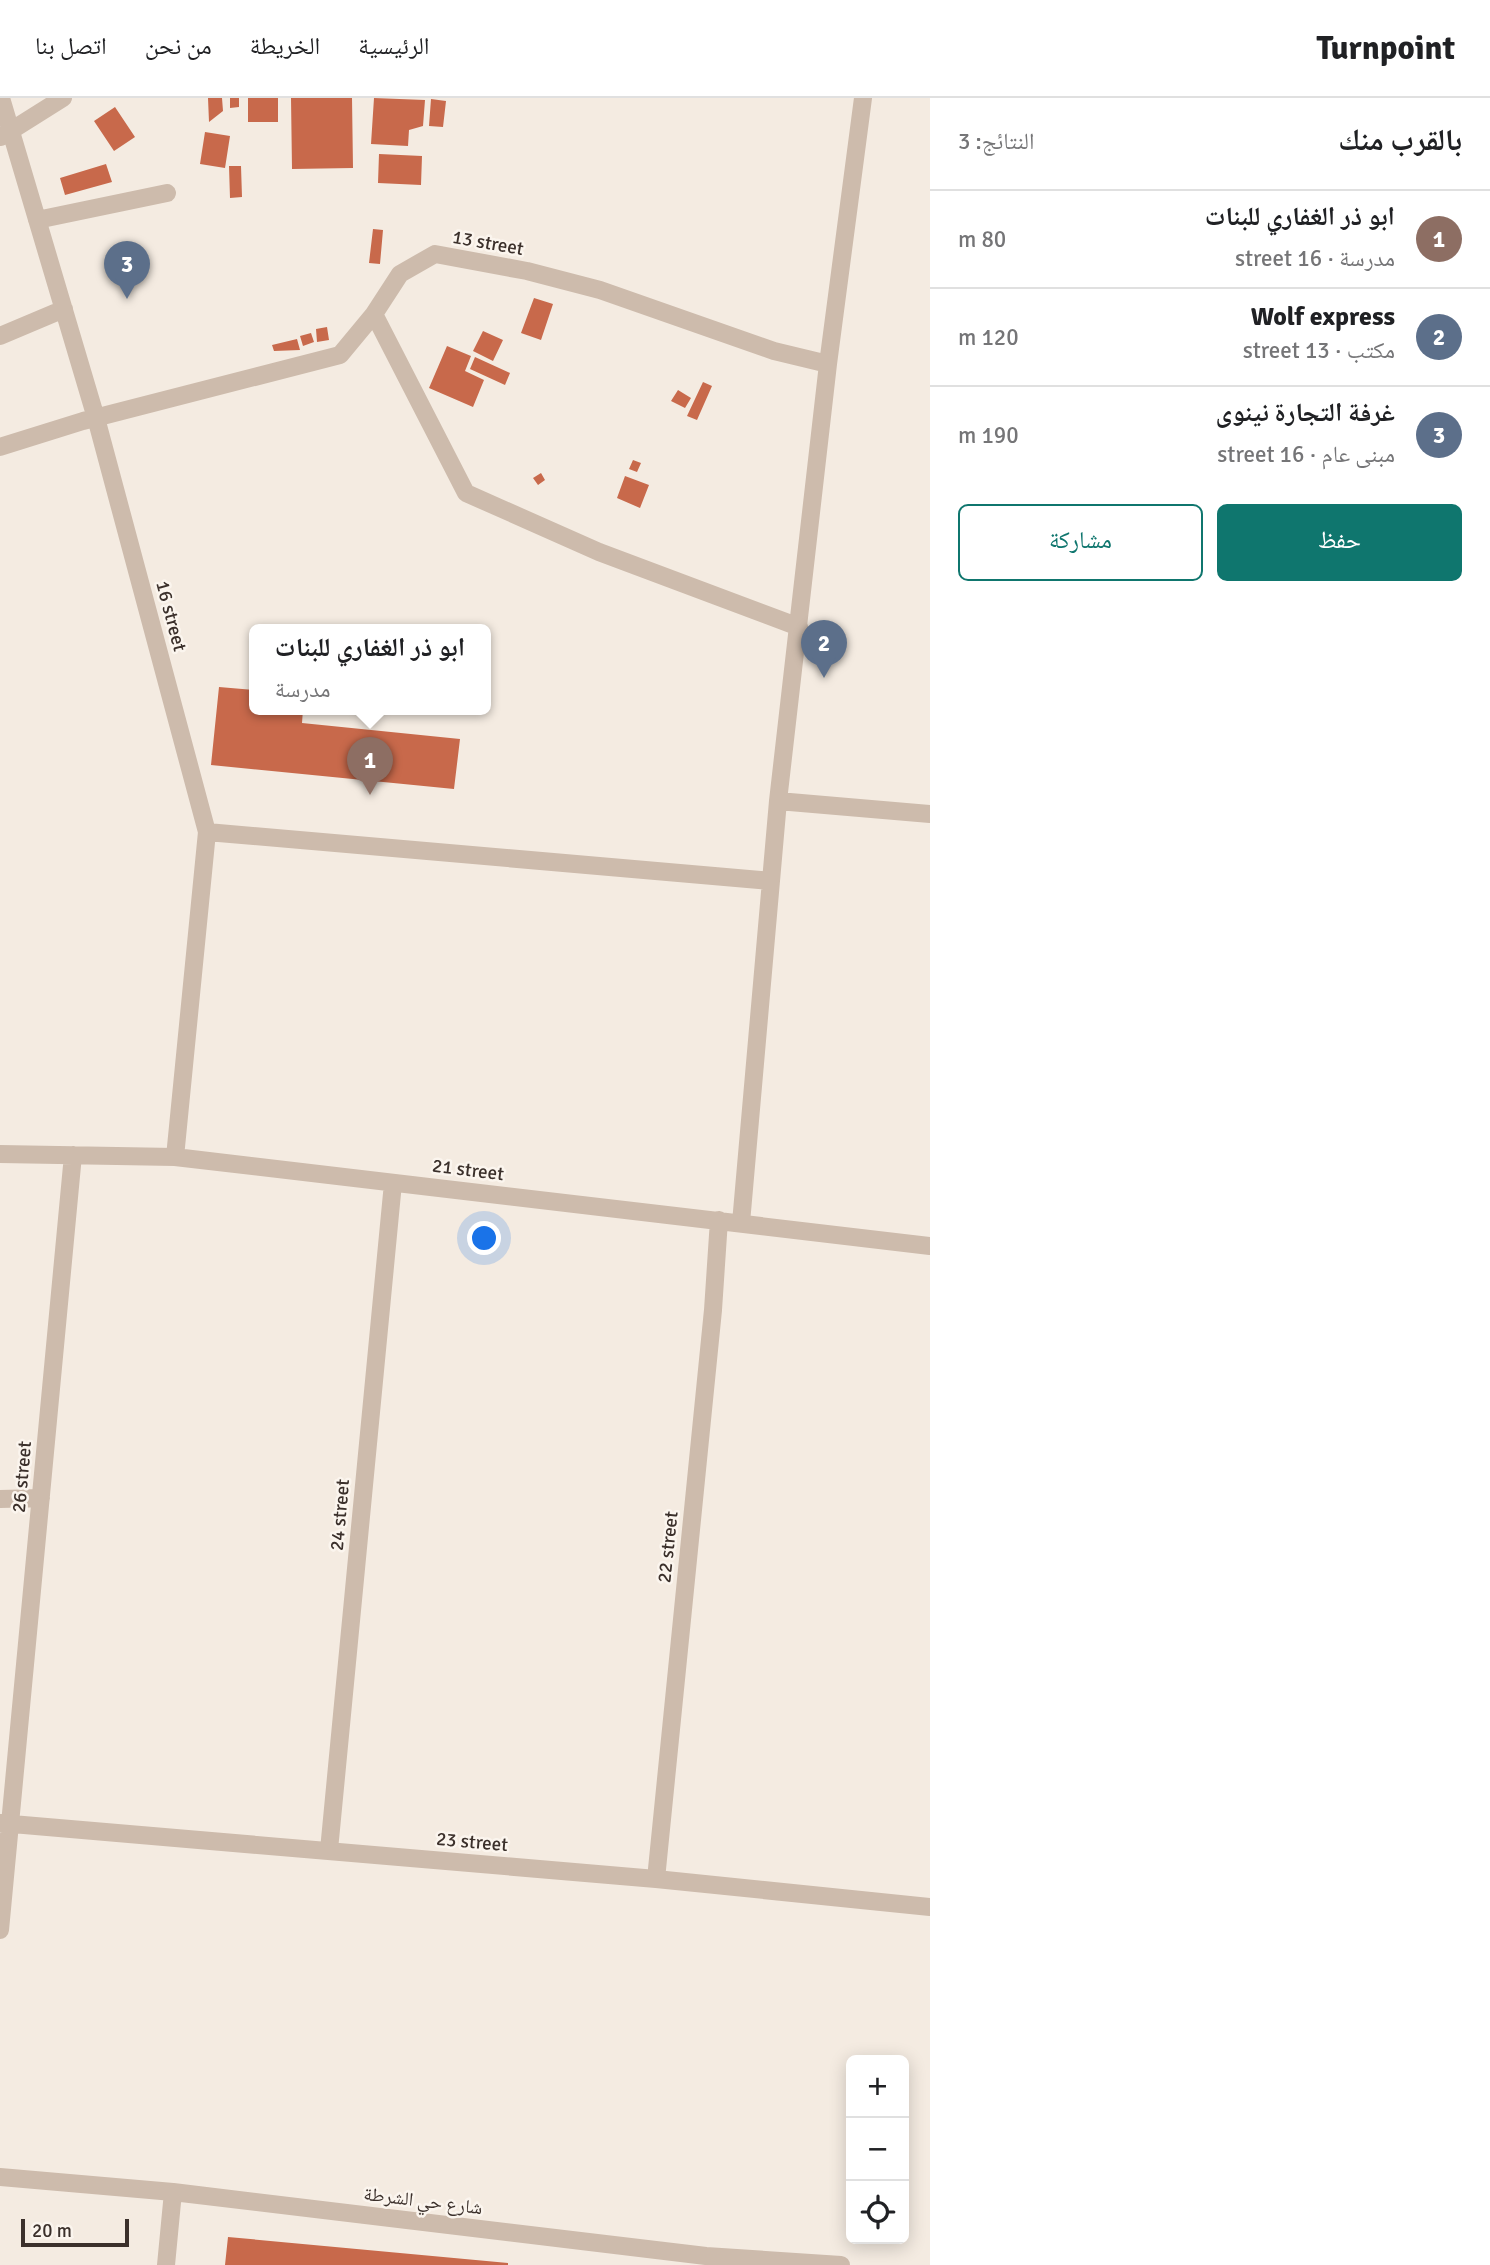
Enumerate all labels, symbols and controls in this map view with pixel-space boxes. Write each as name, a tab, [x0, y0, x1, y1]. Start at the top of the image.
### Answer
text: Turnpoint	[1317, 28, 1455, 69]
text: اتصل بنا	[35, 31, 107, 61]
text: من نحن	[145, 31, 212, 61]
text: الخريطة	[250, 31, 320, 61]
text: الرئيسية	[358, 31, 429, 61]
text: بالقرب منك	[1338, 122, 1462, 159]
text: النتائج: 3	[958, 127, 1034, 156]
text: ابو ذر الغفاري للبنات	[1205, 201, 1395, 233]
street label: 13 street	[450, 225, 526, 261]
text: 80 m	[958, 225, 1006, 254]
text: 1	[1433, 225, 1445, 254]
pin: 3	[104, 241, 150, 299]
text: مدرسة · 16 street	[1235, 244, 1395, 273]
text: Wolf express	[1251, 301, 1395, 333]
text: 120 m	[958, 323, 1019, 352]
text: 2	[1433, 323, 1445, 352]
text: مكتب · 13 street	[1243, 336, 1395, 365]
text: غرفة التجارة نينوى	[1215, 397, 1395, 429]
text: 190 m	[958, 421, 1019, 450]
text: 3	[1433, 421, 1445, 450]
text: مبنى عام · 16 street	[1217, 440, 1395, 469]
button: مشاركة	[958, 504, 1203, 581]
button: حفظ	[1217, 504, 1462, 581]
street label: 16 street	[150, 578, 192, 654]
pin: 2	[801, 620, 847, 678]
popup	[249, 624, 491, 715]
text: ابو ذر الغفاري للبنات	[275, 632, 465, 664]
text: مدرسة	[275, 675, 331, 704]
pin: 1	[347, 737, 393, 795]
street label: 21 street	[431, 1154, 506, 1186]
your location	[467, 1221, 501, 1255]
street label: 26 street	[7, 1440, 37, 1514]
street label: 24 street	[325, 1478, 355, 1552]
street label: 22 street	[652, 1510, 684, 1584]
street label: 23 street	[435, 1827, 509, 1857]
map controls	[846, 2055, 909, 2244]
button: +	[846, 2055, 909, 2118]
button: −	[846, 2118, 909, 2181]
button: locate	[846, 2181, 909, 2244]
street label: شارع حي الشرطة	[362, 2182, 484, 2223]
scale bar	[21, 2216, 130, 2248]
text: 20 m	[32, 2219, 72, 2243]

